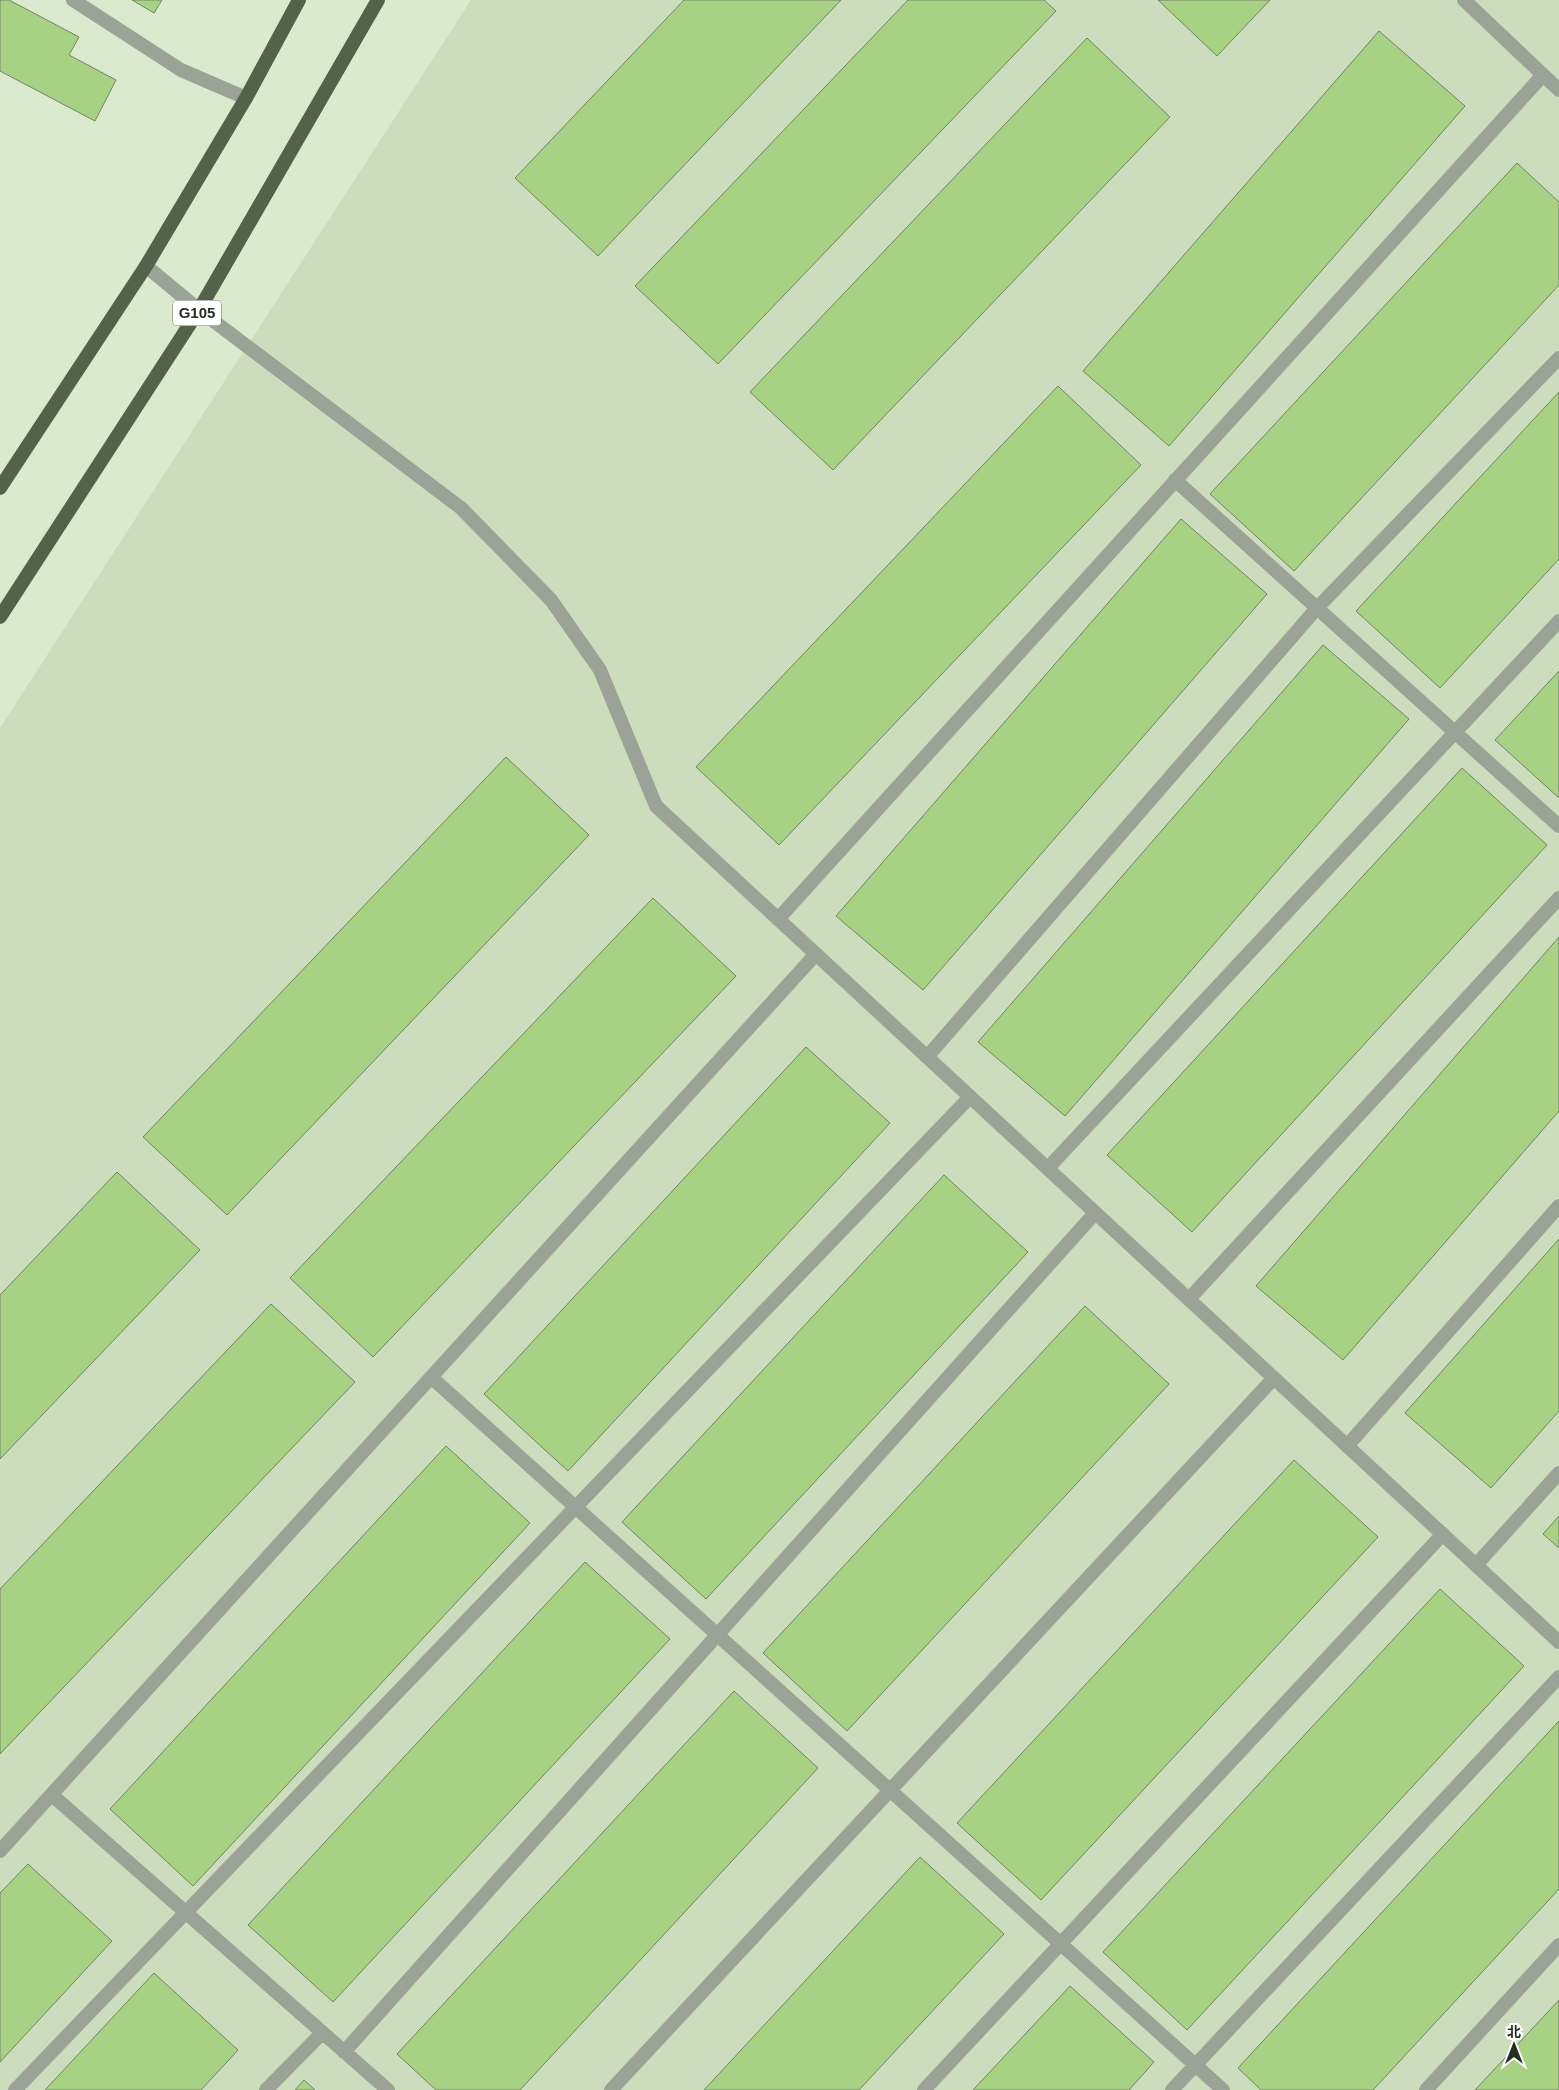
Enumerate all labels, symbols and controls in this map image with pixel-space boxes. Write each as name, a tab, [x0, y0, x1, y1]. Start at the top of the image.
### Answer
road number: G105	[173, 300, 221, 326]
north arrow	[1489, 2020, 1539, 2070]
text: 北	[1507, 2024, 1521, 2040]

